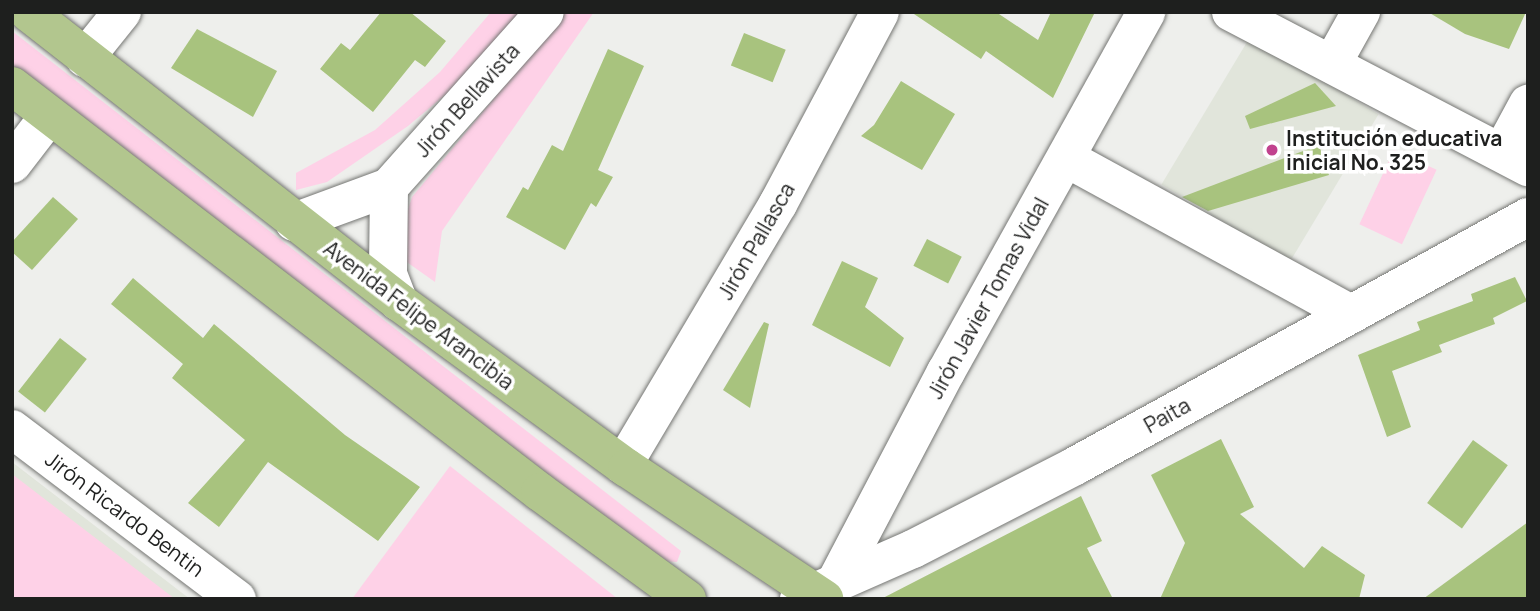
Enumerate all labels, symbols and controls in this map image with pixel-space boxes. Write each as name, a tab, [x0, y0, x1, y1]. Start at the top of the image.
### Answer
street label: Jirón Bellavista	[409, 38, 525, 162]
place label: Institución educativa inicial No. 325	[1286, 125, 1502, 175]
marker: Institución educativa inicial No. 325	[1264, 142, 1280, 158]
street label: Jirón Pallasca	[712, 178, 800, 304]
street label: Jirón Javier Tomas Vidal	[922, 193, 1054, 403]
street label: Avenida Felipe Arancibia	[319, 235, 519, 395]
street label: Paita	[1140, 392, 1194, 438]
street label: Jirón Ricardo Bentin	[41, 446, 209, 582]

